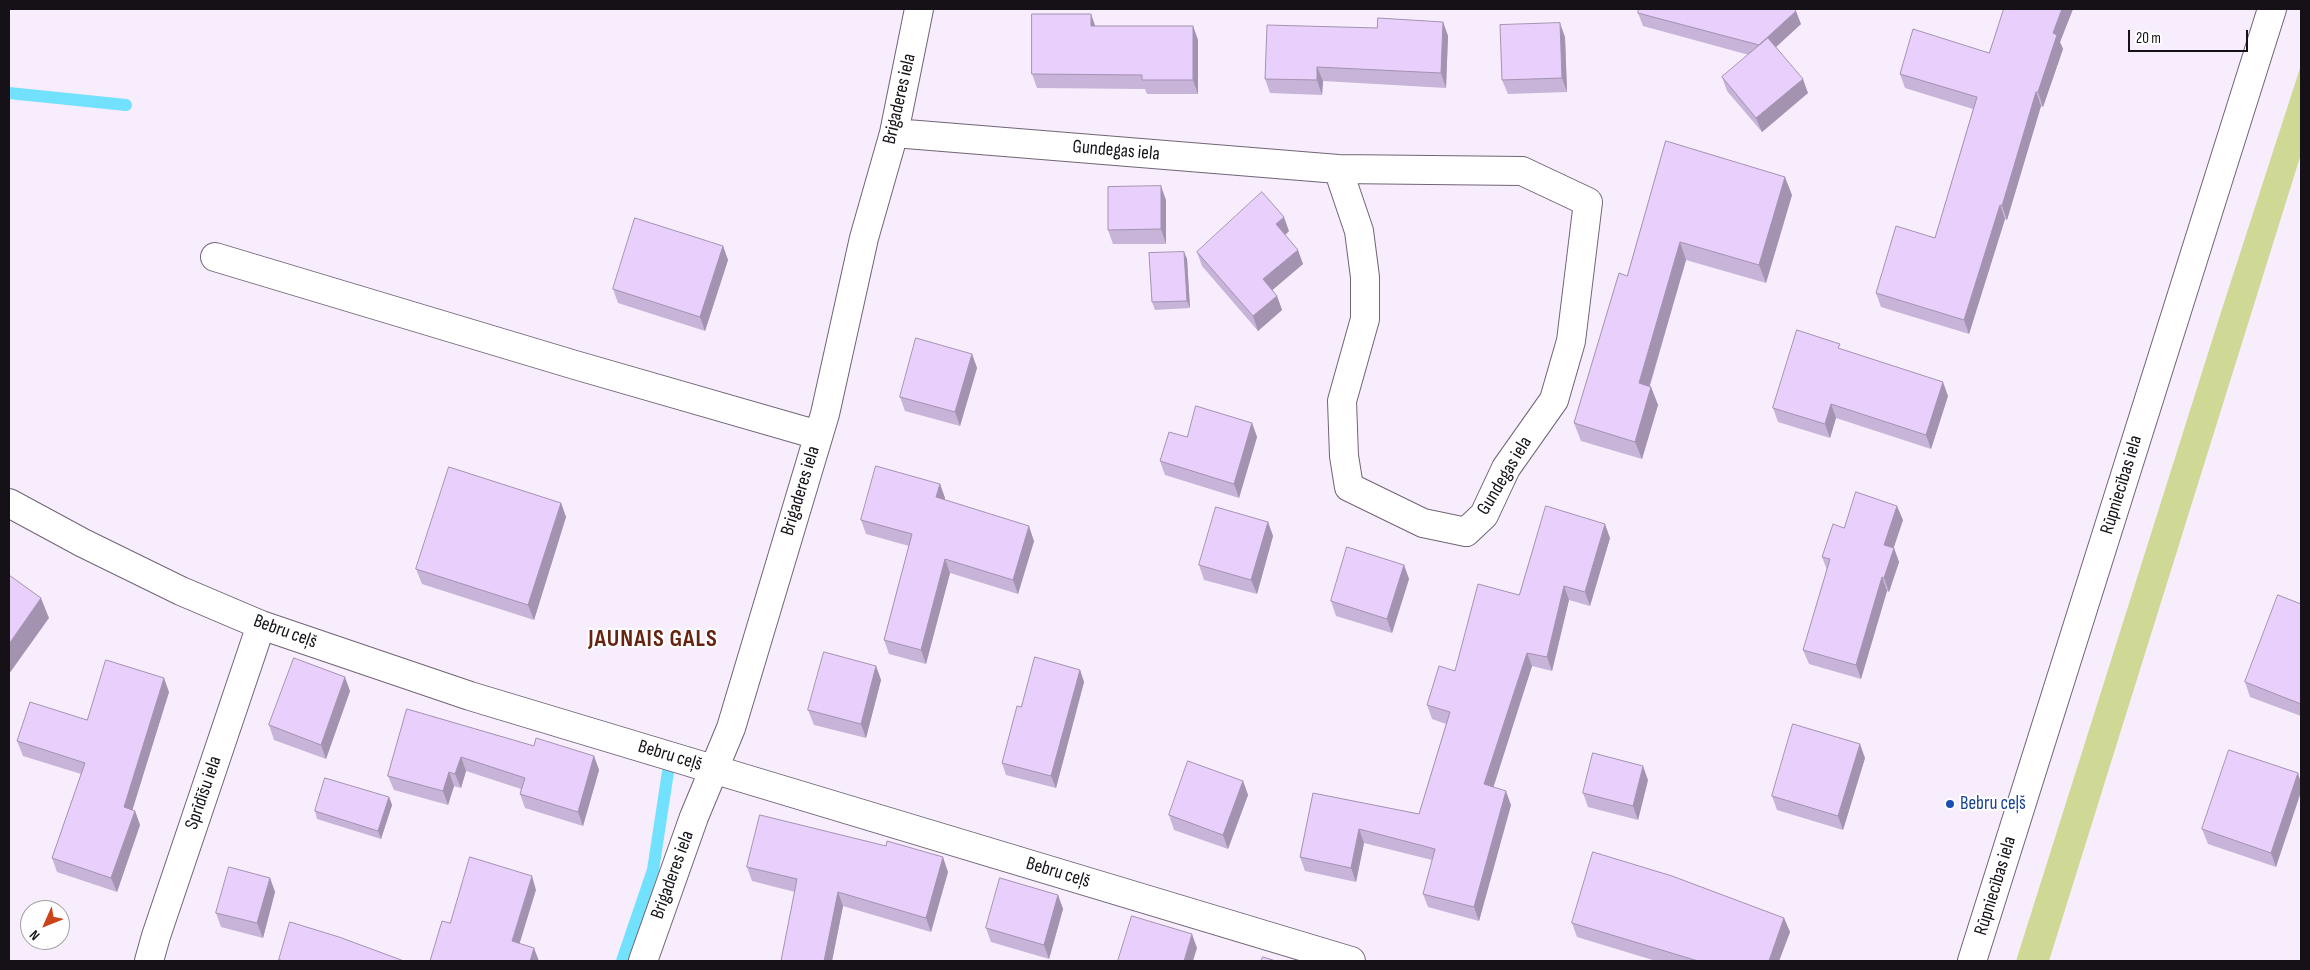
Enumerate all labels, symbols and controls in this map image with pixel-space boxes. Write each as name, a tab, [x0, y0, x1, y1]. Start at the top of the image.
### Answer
scale bar	[2130, 20, 2250, 52]
text: 20 m	[2136, 29, 2161, 48]
street label: Brigaderes iela	[879, 51, 921, 147]
street label: Gundegas iela	[1071, 136, 1161, 166]
street label: Gundegas iela	[1473, 433, 1537, 519]
street label: Rūpniecības iela	[2096, 433, 2148, 537]
street label: Brigaderes iela	[777, 444, 825, 538]
street label: Bebru ceļš	[250, 610, 320, 654]
district label: JAUNAIS GALS	[587, 626, 719, 654]
street label: Bebru ceļš	[635, 735, 705, 777]
street label: Sprīdīšu iela	[181, 753, 227, 833]
place label: Bebru ceļš	[1960, 793, 2026, 815]
marker: Bebru ceļš	[1944, 798, 1956, 810]
street label: Brigaderes iela	[647, 828, 699, 922]
street label: Rūpniecības iela	[1970, 834, 2022, 938]
street label: Bebru ceļš	[1023, 852, 1093, 894]
north arrow	[20, 900, 70, 950]
text: N	[26, 926, 43, 944]

